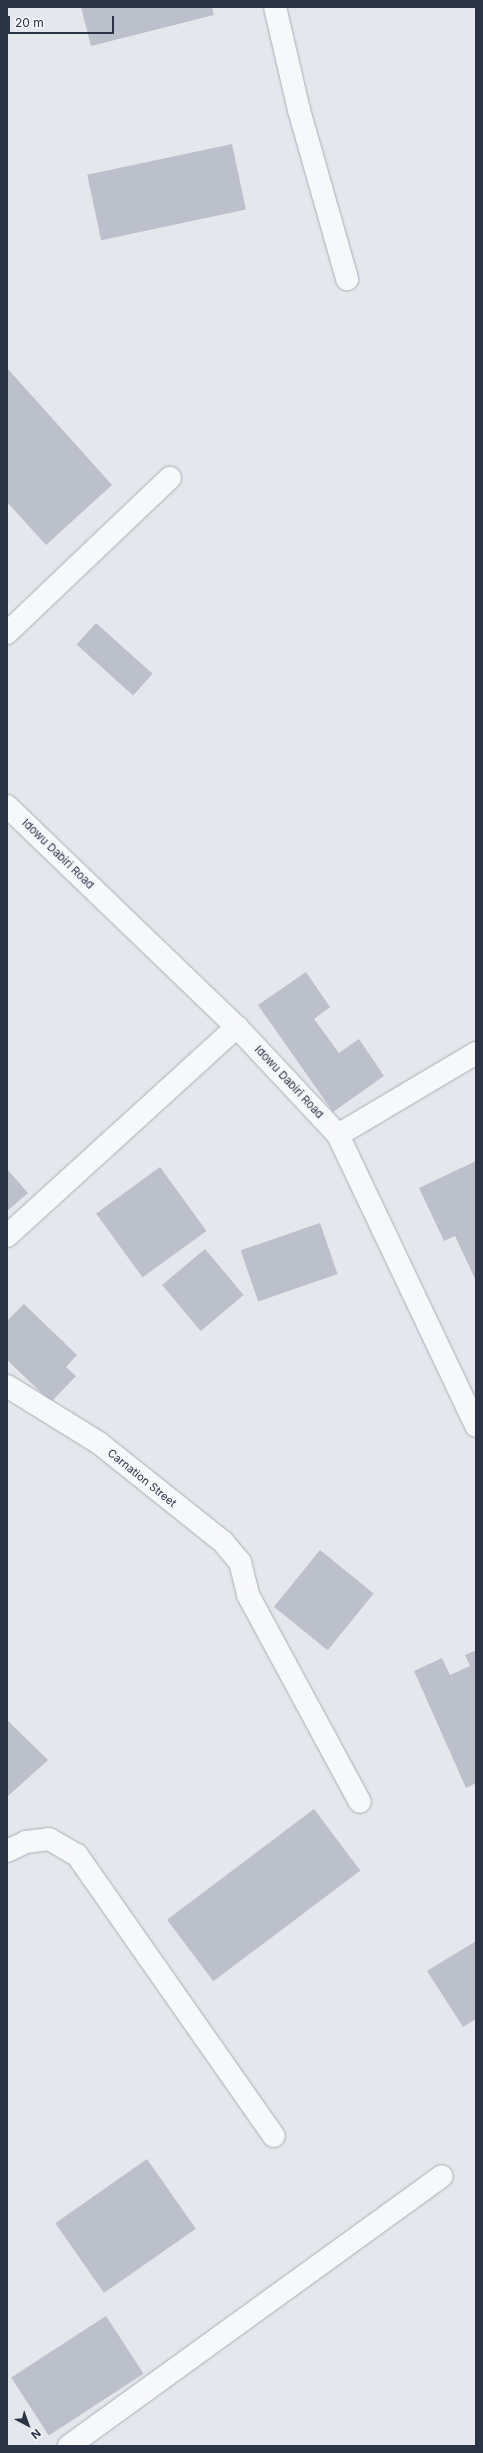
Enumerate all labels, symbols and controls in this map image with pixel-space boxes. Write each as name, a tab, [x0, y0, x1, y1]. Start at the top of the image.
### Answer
scale bar	[10, 8, 116, 34]
text: 20 m	[15, 15, 44, 30]
street label: Idowu Dabiri Road	[19, 816, 97, 892]
street label: Idowu Dabiri Road	[252, 1043, 326, 1121]
street label: Carnation Street	[105, 1446, 179, 1510]
north arrow	[8, 2405, 48, 2445]
text: N	[28, 2426, 44, 2442]

